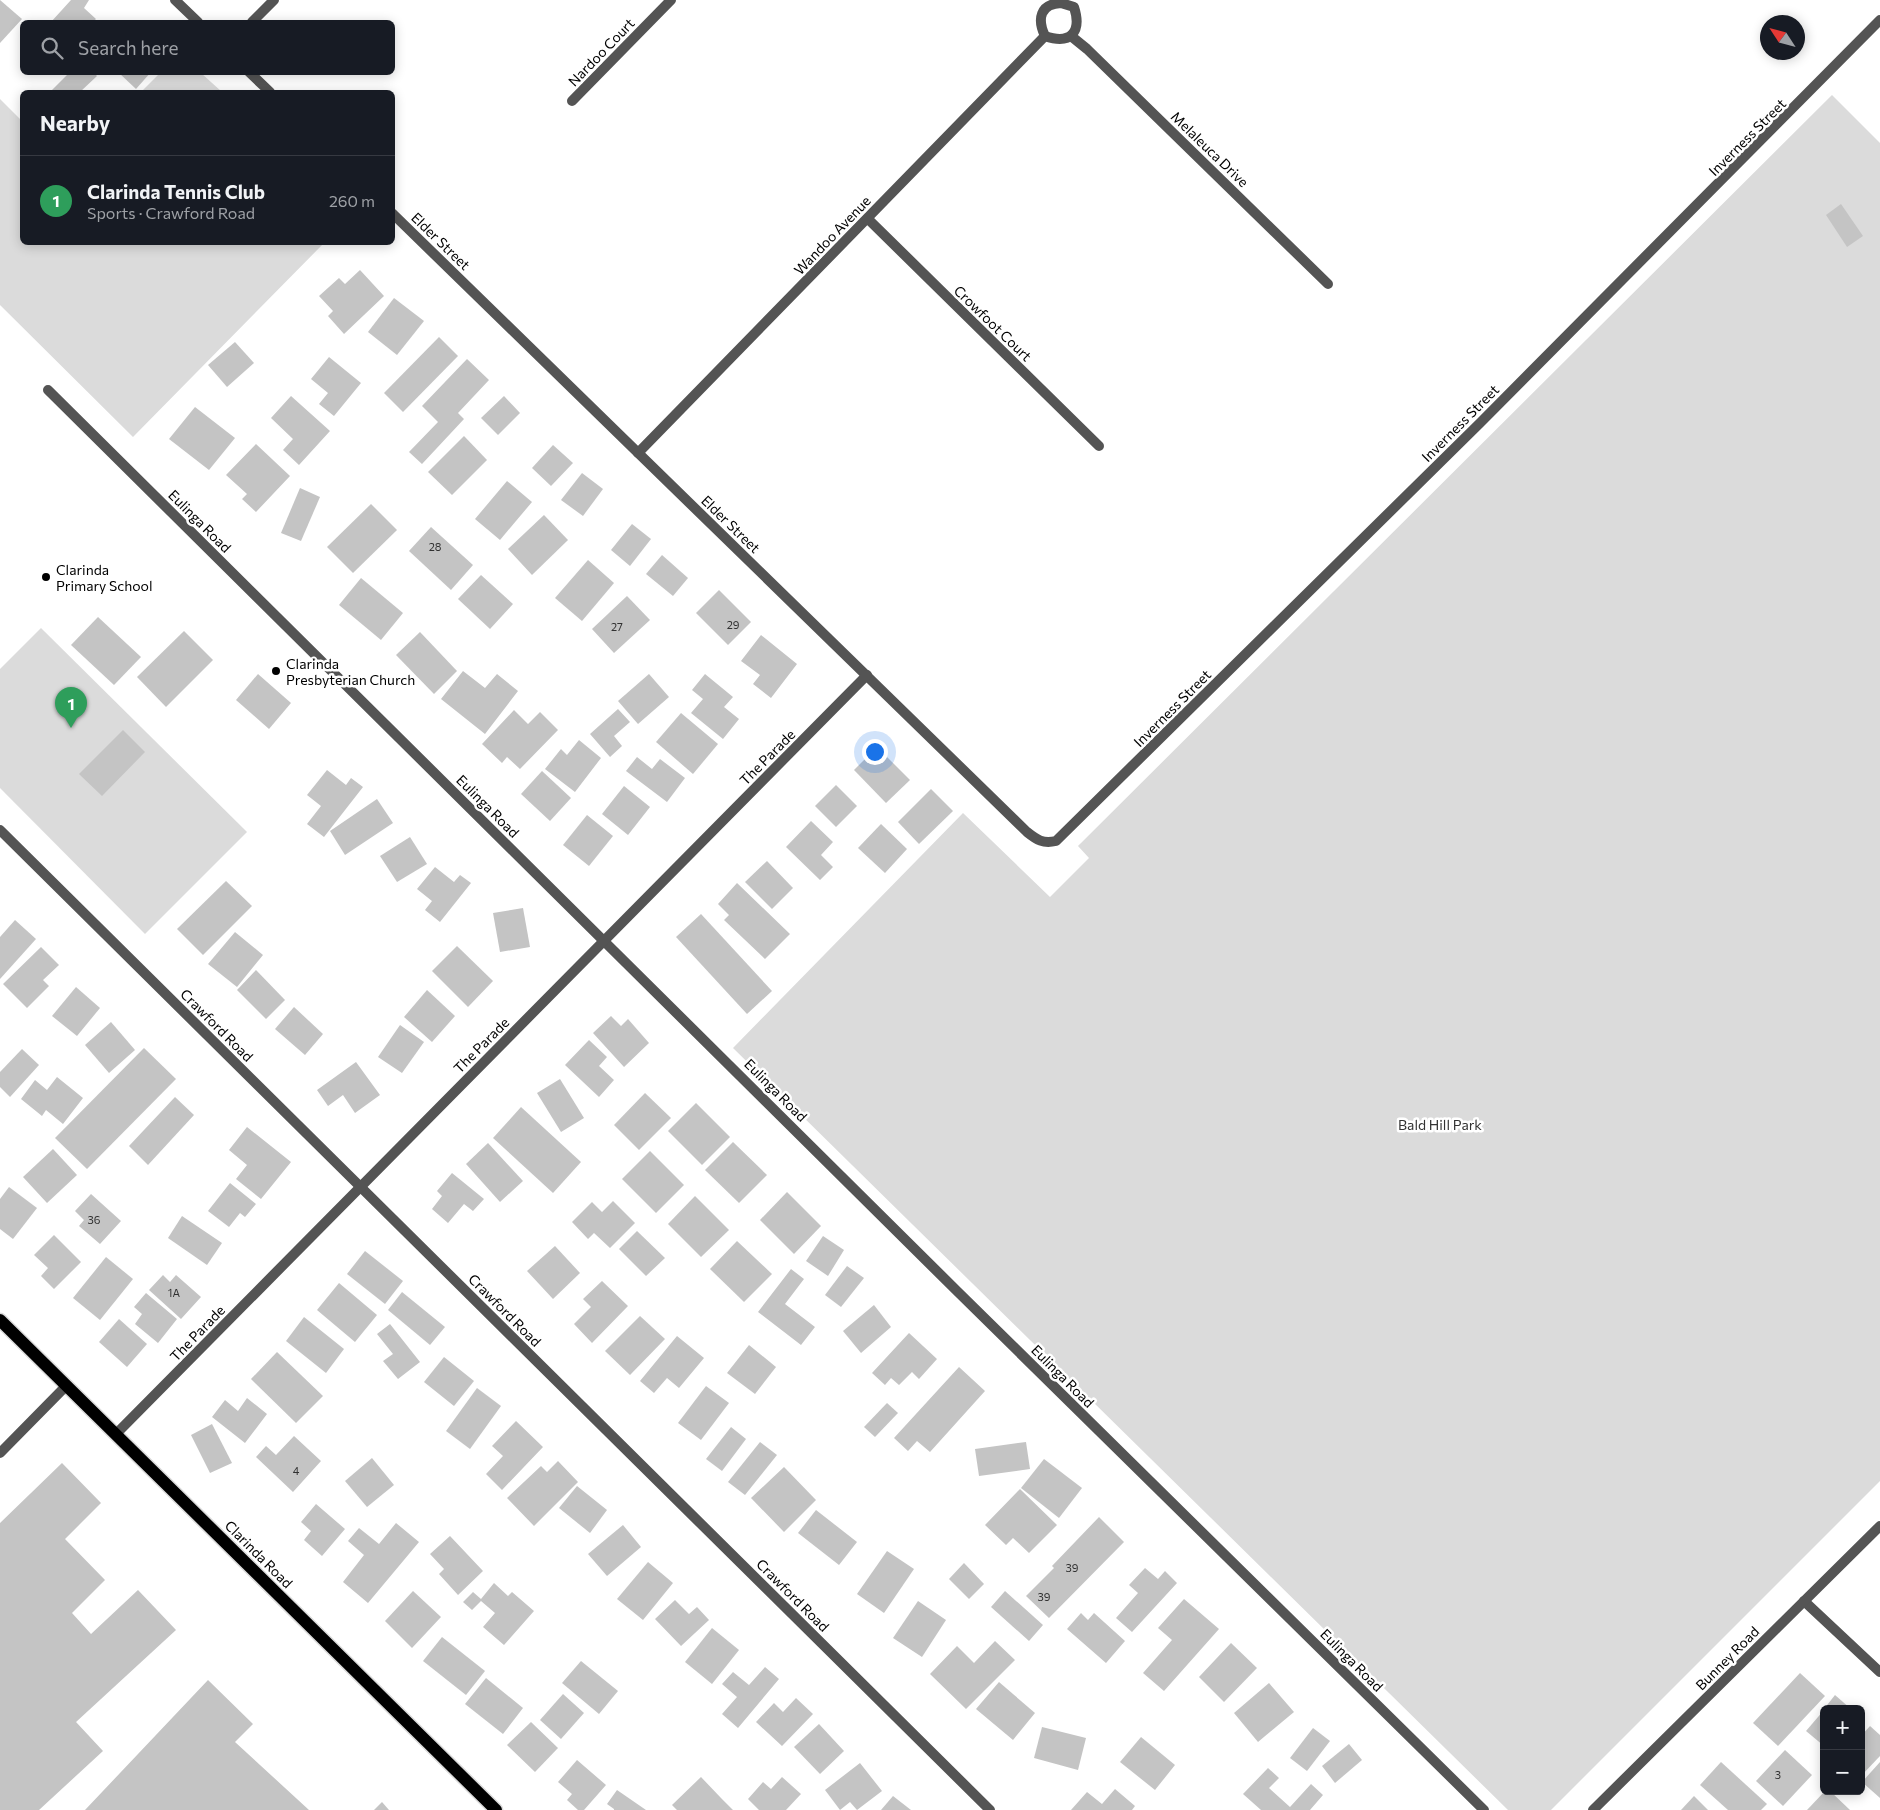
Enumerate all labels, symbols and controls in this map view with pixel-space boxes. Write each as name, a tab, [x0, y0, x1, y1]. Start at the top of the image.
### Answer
street label: Nardoo Court	[564, 14, 638, 89]
north arrow	[1760, 15, 1805, 60]
search box	[20, 20, 395, 75]
icon: search	[38, 34, 66, 62]
text: Search here	[78, 36, 178, 59]
street label: Inverness Street	[1705, 95, 1789, 179]
street label: Melaleuca Drive	[1168, 108, 1252, 190]
text: Nearby	[40, 110, 110, 135]
text: Clarinda Tennis Club	[87, 180, 265, 203]
text: 1	[52, 191, 60, 210]
text: 260 m	[329, 191, 375, 210]
street label: Wandoo Avenue	[790, 192, 874, 278]
text: Sports · Crawford Road	[87, 203, 255, 222]
street label: Elder Street	[408, 209, 474, 273]
street label: Crowfoot Court	[951, 282, 1036, 365]
street label: Inverness Street	[1418, 381, 1502, 465]
street label: Eulinga Road	[165, 486, 235, 556]
street label: Elder Street	[698, 492, 764, 556]
house number: 28	[429, 540, 442, 553]
place label: Clarinda Primary School	[56, 561, 152, 594]
marker: Clarinda Primary School	[40, 571, 52, 583]
house number: 29	[727, 618, 740, 631]
house number: 27	[611, 620, 623, 633]
place label: Clarinda Presbyterian Church	[286, 655, 415, 688]
marker: Clarinda Presbyterian Church	[270, 665, 282, 677]
street label: Inverness Street	[1130, 666, 1214, 750]
pin: 1	[55, 687, 87, 728]
street label: The Parade	[736, 726, 798, 788]
your location	[862, 739, 888, 765]
street label: Eulinga Road	[453, 771, 523, 841]
street label: Crawford Road	[177, 985, 257, 1065]
street label: The Parade	[450, 1014, 512, 1076]
street label: Eulinga Road	[741, 1055, 811, 1125]
park label: Bald Hill Park	[1398, 1116, 1482, 1133]
house number: 36	[88, 1213, 101, 1226]
street label: Crawford Road	[465, 1270, 545, 1350]
house number: 1A	[168, 1286, 181, 1299]
street label: The Parade	[166, 1301, 228, 1365]
street label: Eulinga Road	[1028, 1341, 1098, 1411]
house number: 4	[293, 1464, 300, 1477]
street label: Clarinda Road	[222, 1517, 296, 1591]
street label: Crawford Road	[753, 1555, 833, 1635]
house number: 39	[1066, 1561, 1079, 1574]
house number: 39	[1038, 1590, 1051, 1603]
street label: Bunney Road	[1692, 1623, 1762, 1693]
street label: Eulinga Road	[1317, 1625, 1387, 1695]
map controls	[1820, 1705, 1865, 1795]
button: +	[1820, 1705, 1865, 1750]
button: −	[1820, 1750, 1865, 1795]
house number: 3	[1775, 1768, 1781, 1781]

